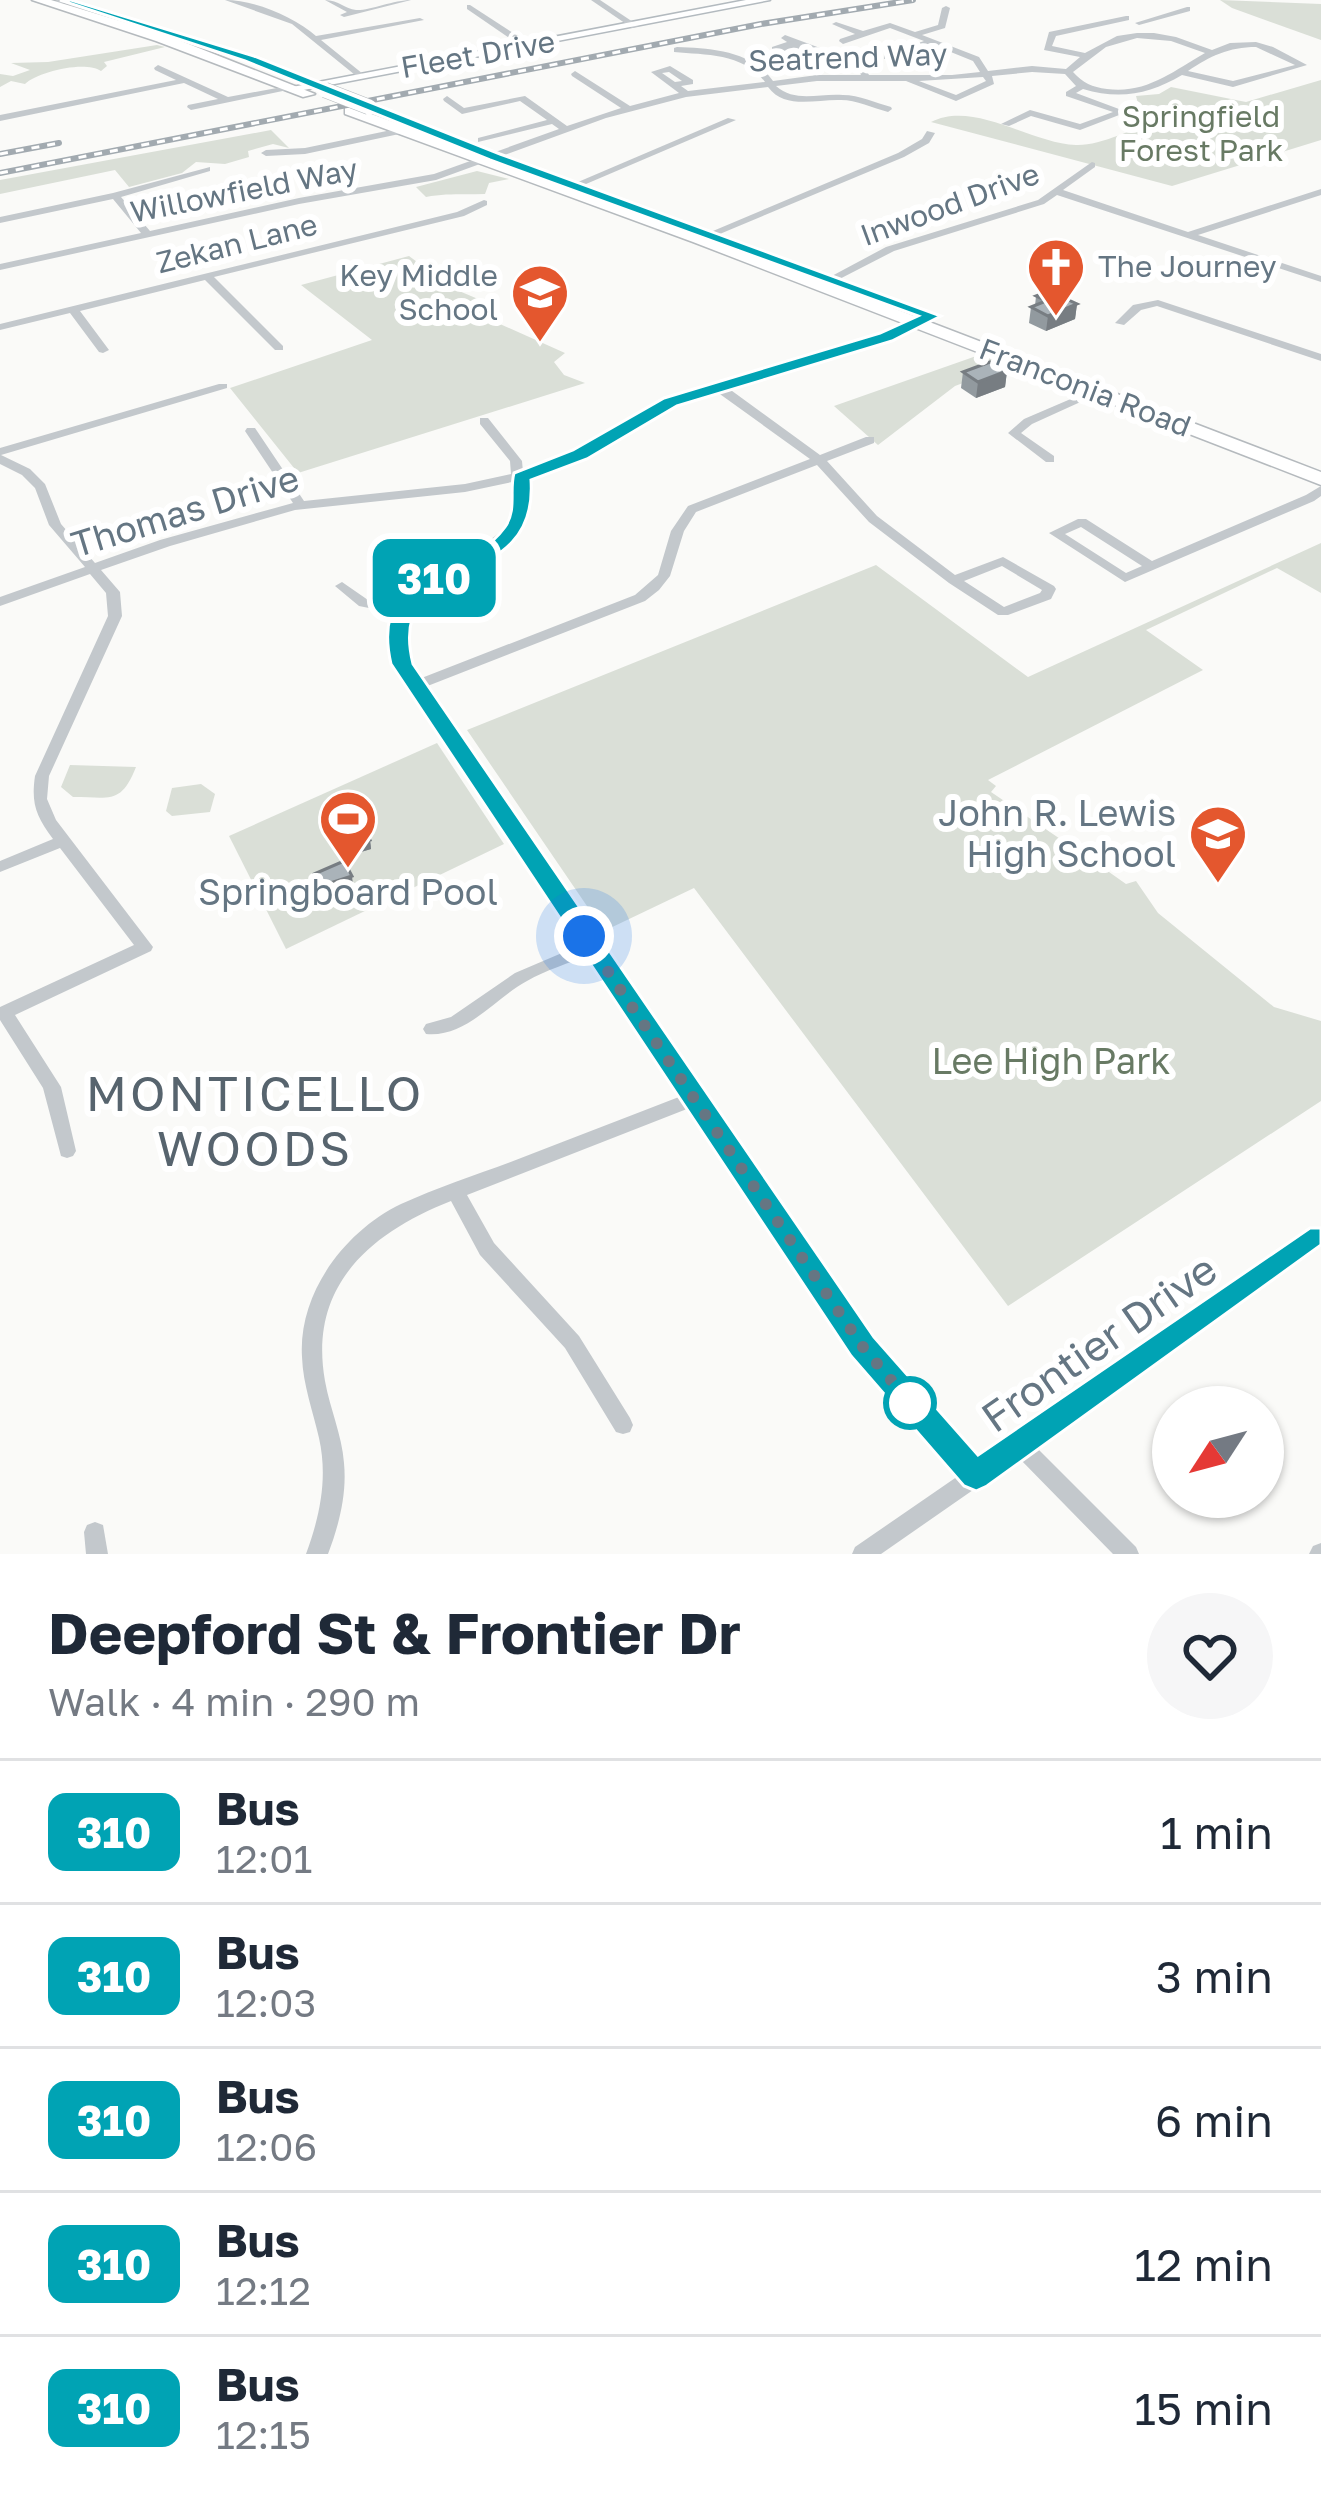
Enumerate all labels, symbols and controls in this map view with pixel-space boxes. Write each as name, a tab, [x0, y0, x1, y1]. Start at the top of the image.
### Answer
street label: Fleet Drive	[398, 23, 558, 85]
street label: Seatrend Way	[748, 36, 948, 78]
park label: Springfield Forest Park	[1119, 98, 1283, 168]
street label: Willowfield Way	[127, 150, 361, 230]
street label: Inwood Drive	[855, 155, 1044, 253]
street label: Zekan Lane	[153, 206, 321, 280]
church icon: The Journey	[1025, 236, 1087, 318]
place label: The Journey	[1098, 248, 1277, 284]
place label: Key Middle School	[339, 257, 498, 327]
school or university icon: Key Middle School	[509, 262, 571, 344]
street label: Franconia Road	[975, 330, 1196, 444]
street label: Thomas Drive	[66, 456, 304, 566]
line badge: 310	[365, 539, 503, 617]
text: 310	[397, 553, 471, 603]
sports icon: Springboard Pool	[317, 788, 379, 870]
place label: John R. Lewis High School	[938, 791, 1176, 875]
school or university icon: John R. Lewis High School	[1187, 803, 1249, 885]
place label: Springboard Pool	[198, 870, 498, 913]
your location	[554, 906, 614, 966]
park label: Lee High Park	[931, 1039, 1171, 1082]
district label: MONTICELLO WOODS	[86, 1064, 424, 1177]
street label: Frontier Drive	[971, 1243, 1225, 1442]
unlabelled marker	[885, 1378, 935, 1428]
north arrow	[1152, 1386, 1284, 1518]
map controls	[1152, 1386, 1284, 1518]
button: heart	[1147, 1593, 1273, 1719]
text: Deepford St & Frontier Dr	[48, 1598, 741, 1667]
text: Walk · 4 min · 290 m	[48, 1678, 420, 1725]
text: Bus	[216, 1781, 300, 1835]
text: 1 min	[1160, 1805, 1273, 1859]
text: 310	[77, 1807, 151, 1857]
text: 12:01	[216, 1835, 312, 1882]
text: Bus	[216, 1925, 300, 1979]
text: 3 min	[1156, 1949, 1273, 2003]
text: 310	[77, 1951, 151, 2001]
text: 12:03	[216, 1979, 316, 2026]
text: Bus	[216, 2069, 300, 2123]
text: 6 min	[1155, 2093, 1273, 2147]
text: 310	[77, 2095, 151, 2145]
text: 12:06	[216, 2123, 317, 2170]
text: Bus	[216, 2213, 300, 2267]
text: 12 min	[1134, 2237, 1273, 2291]
text: 310	[77, 2239, 151, 2289]
text: 12:12	[216, 2267, 311, 2314]
text: Bus	[216, 2357, 300, 2411]
text: 15 min	[1134, 2381, 1273, 2435]
text: 310	[77, 2383, 151, 2433]
text: 12:15	[216, 2411, 311, 2458]

